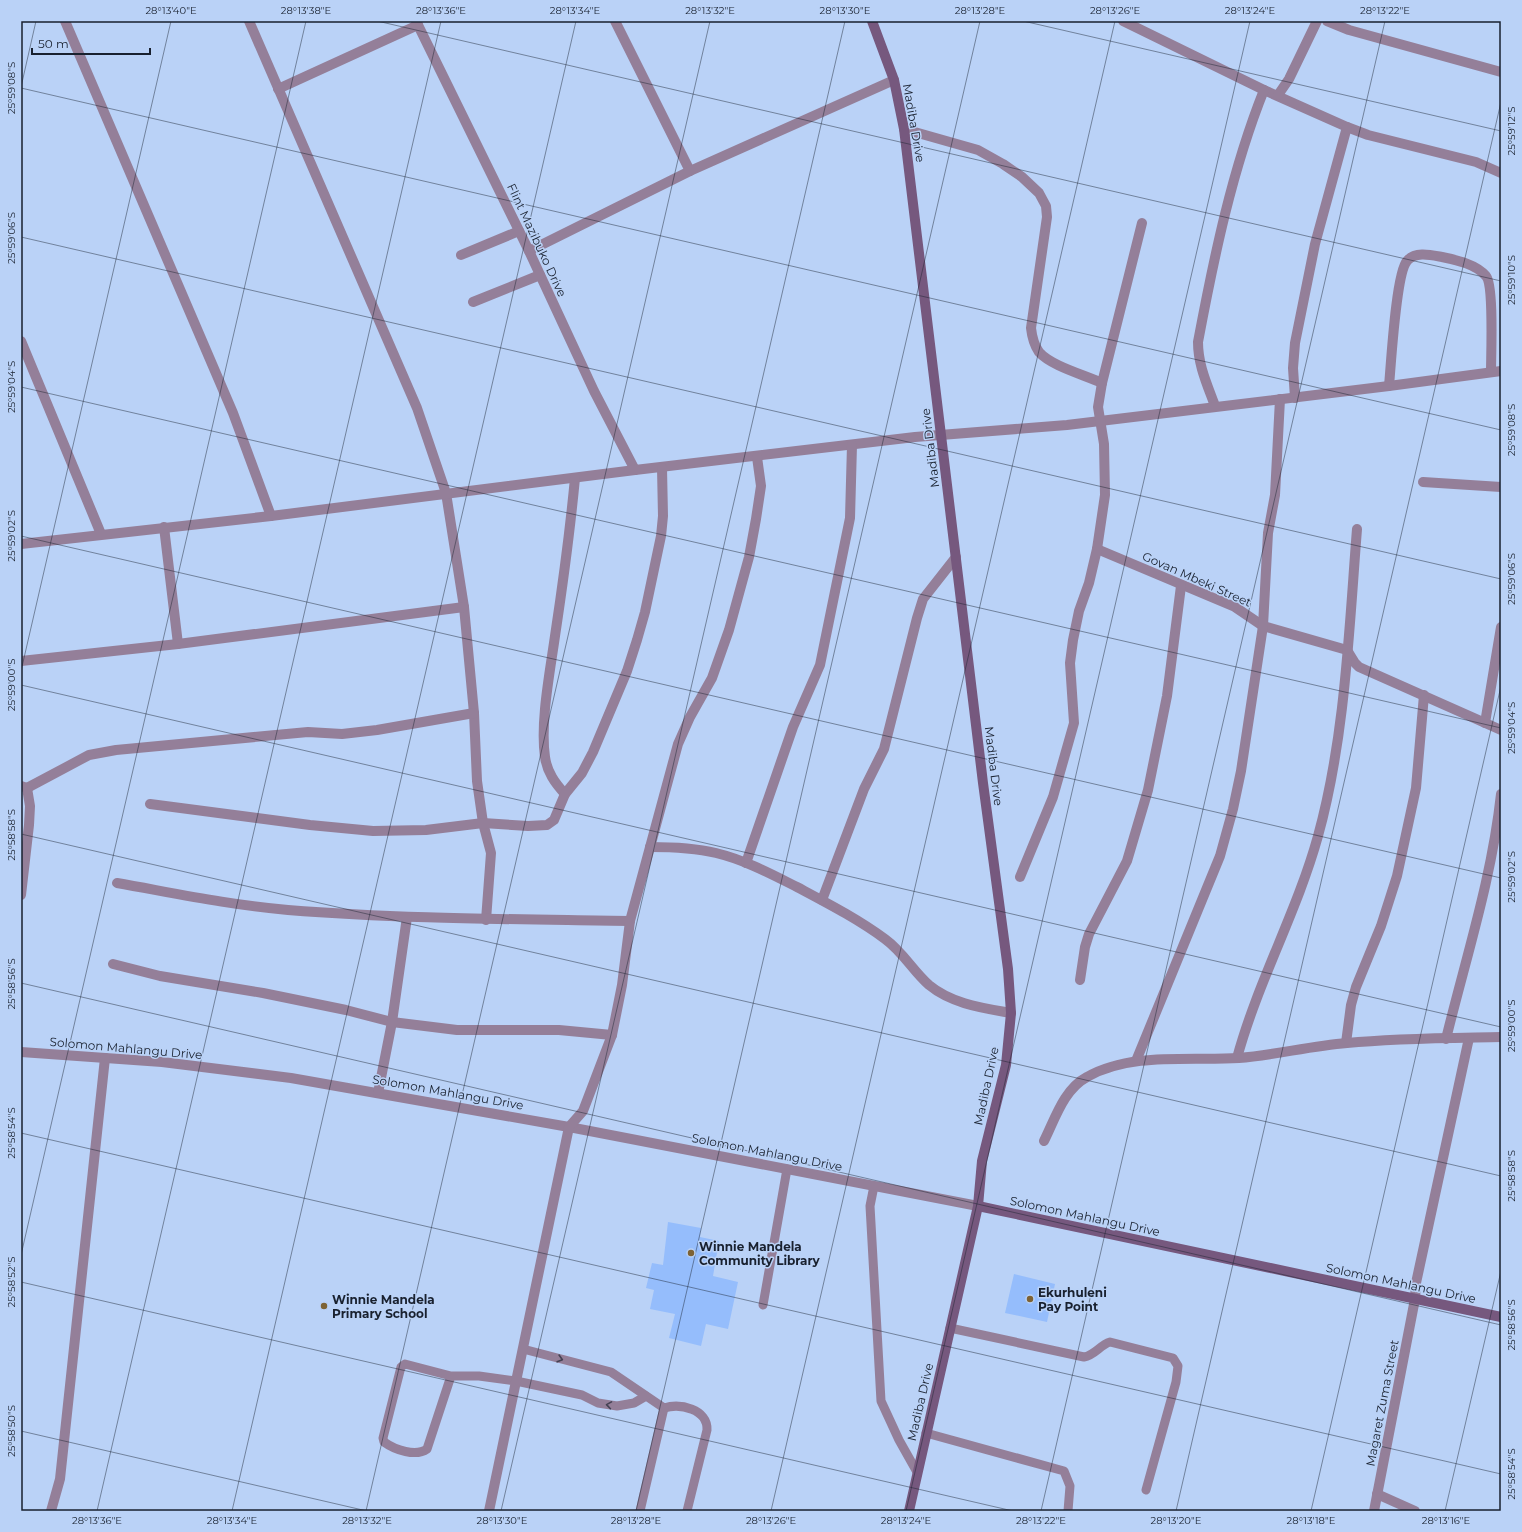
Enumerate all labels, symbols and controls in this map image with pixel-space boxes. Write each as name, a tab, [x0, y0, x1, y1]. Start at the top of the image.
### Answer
text: 28°13'40"E	[145, 4, 197, 17]
text: 28°13'38"E	[281, 4, 332, 17]
text: 28°13'36"E	[416, 4, 466, 17]
text: 28°13'34"E	[550, 4, 601, 17]
text: 28°13'32"E	[685, 4, 735, 17]
text: 28°13'30"E	[820, 4, 871, 17]
text: 28°13'28"E	[955, 4, 1006, 17]
text: 28°13'26"E	[1090, 4, 1140, 17]
text: 28°13'24"E	[1225, 4, 1275, 17]
text: 28°13'22"E	[1360, 4, 1410, 17]
scale bar	[32, 30, 150, 56]
text: 50 m	[38, 36, 69, 51]
text: 25°59'08"S	[5, 62, 18, 114]
street label: Madiba Drive	[900, 82, 928, 164]
text: 25°59'12"S	[1505, 107, 1518, 155]
street label: Flint Mazibuko Drive	[504, 181, 570, 299]
text: 25°59'06"S	[5, 212, 18, 264]
text: 25°59'10"S	[1505, 255, 1518, 305]
text: 25°59'04"S	[5, 361, 18, 413]
text: 25°59'08"S	[1505, 404, 1518, 456]
street label: Madiba Drive	[918, 408, 942, 488]
text: 25°59'02"S	[5, 510, 18, 562]
street label: Govan Mbeki Street	[1140, 548, 1254, 610]
text: 25°59'06"S	[1505, 553, 1518, 605]
text: 25°59'00"S	[5, 659, 18, 711]
text: 25°59'04"S	[1505, 702, 1518, 754]
street label: Madiba Drive	[982, 726, 1006, 806]
text: 25°58'58"S	[5, 809, 18, 861]
text: 25°59'02"S	[1505, 851, 1518, 903]
text: 25°58'56"S	[5, 958, 18, 1010]
text: 25°59'00"S	[1505, 1000, 1518, 1052]
street label: Solomon Mahlangu Drive	[49, 1034, 203, 1062]
street label: Madiba Drive	[970, 1045, 1002, 1127]
street label: Solomon Mahlangu Drive	[371, 1071, 525, 1113]
text: 25°58'54"S	[5, 1107, 18, 1159]
street label: Solomon Mahlangu Drive	[690, 1130, 844, 1174]
text: 25°58'58"S	[1505, 1150, 1518, 1202]
street label: Solomon Mahlangu Drive	[1009, 1193, 1161, 1239]
place label: Winnie Mandela Community Library	[699, 1239, 821, 1268]
marker: Winnie Mandela Community Library	[686, 1248, 696, 1258]
text: 25°58'52"S	[5, 1257, 18, 1307]
street label: Solomon Mahlangu Drive	[1325, 1260, 1477, 1306]
place label: Ekurhuleni Pay Point	[1038, 1285, 1107, 1314]
place label: Winnie Mandela Primary School	[332, 1292, 435, 1321]
marker: Ekurhuleni Pay Point	[1025, 1294, 1035, 1304]
text: 25°58'56"S	[1505, 1299, 1518, 1351]
marker: Winnie Mandela Primary School	[319, 1301, 329, 1311]
street label: Magaret Zuma Street	[1362, 1338, 1402, 1468]
one-way arrow	[557, 1354, 564, 1363]
street label: Madiba Drive	[904, 1362, 936, 1442]
one-way arrow	[606, 1401, 612, 1410]
text: 25°58'50"S	[5, 1405, 18, 1457]
text: 25°58'54"S	[1505, 1448, 1518, 1500]
text: 28°13'36"E	[72, 1514, 122, 1527]
text: 28°13'34"E	[207, 1514, 258, 1527]
text: 28°13'32"E	[342, 1514, 392, 1527]
text: 28°13'30"E	[477, 1514, 528, 1527]
text: 28°13'28"E	[611, 1514, 662, 1527]
text: 28°13'26"E	[746, 1514, 796, 1527]
text: 28°13'24"E	[881, 1514, 931, 1527]
text: 28°13'22"E	[1016, 1514, 1066, 1527]
text: 28°13'20"E	[1151, 1514, 1202, 1527]
text: 28°13'18"E	[1287, 1514, 1336, 1527]
text: 28°13'16"E	[1422, 1514, 1470, 1527]

